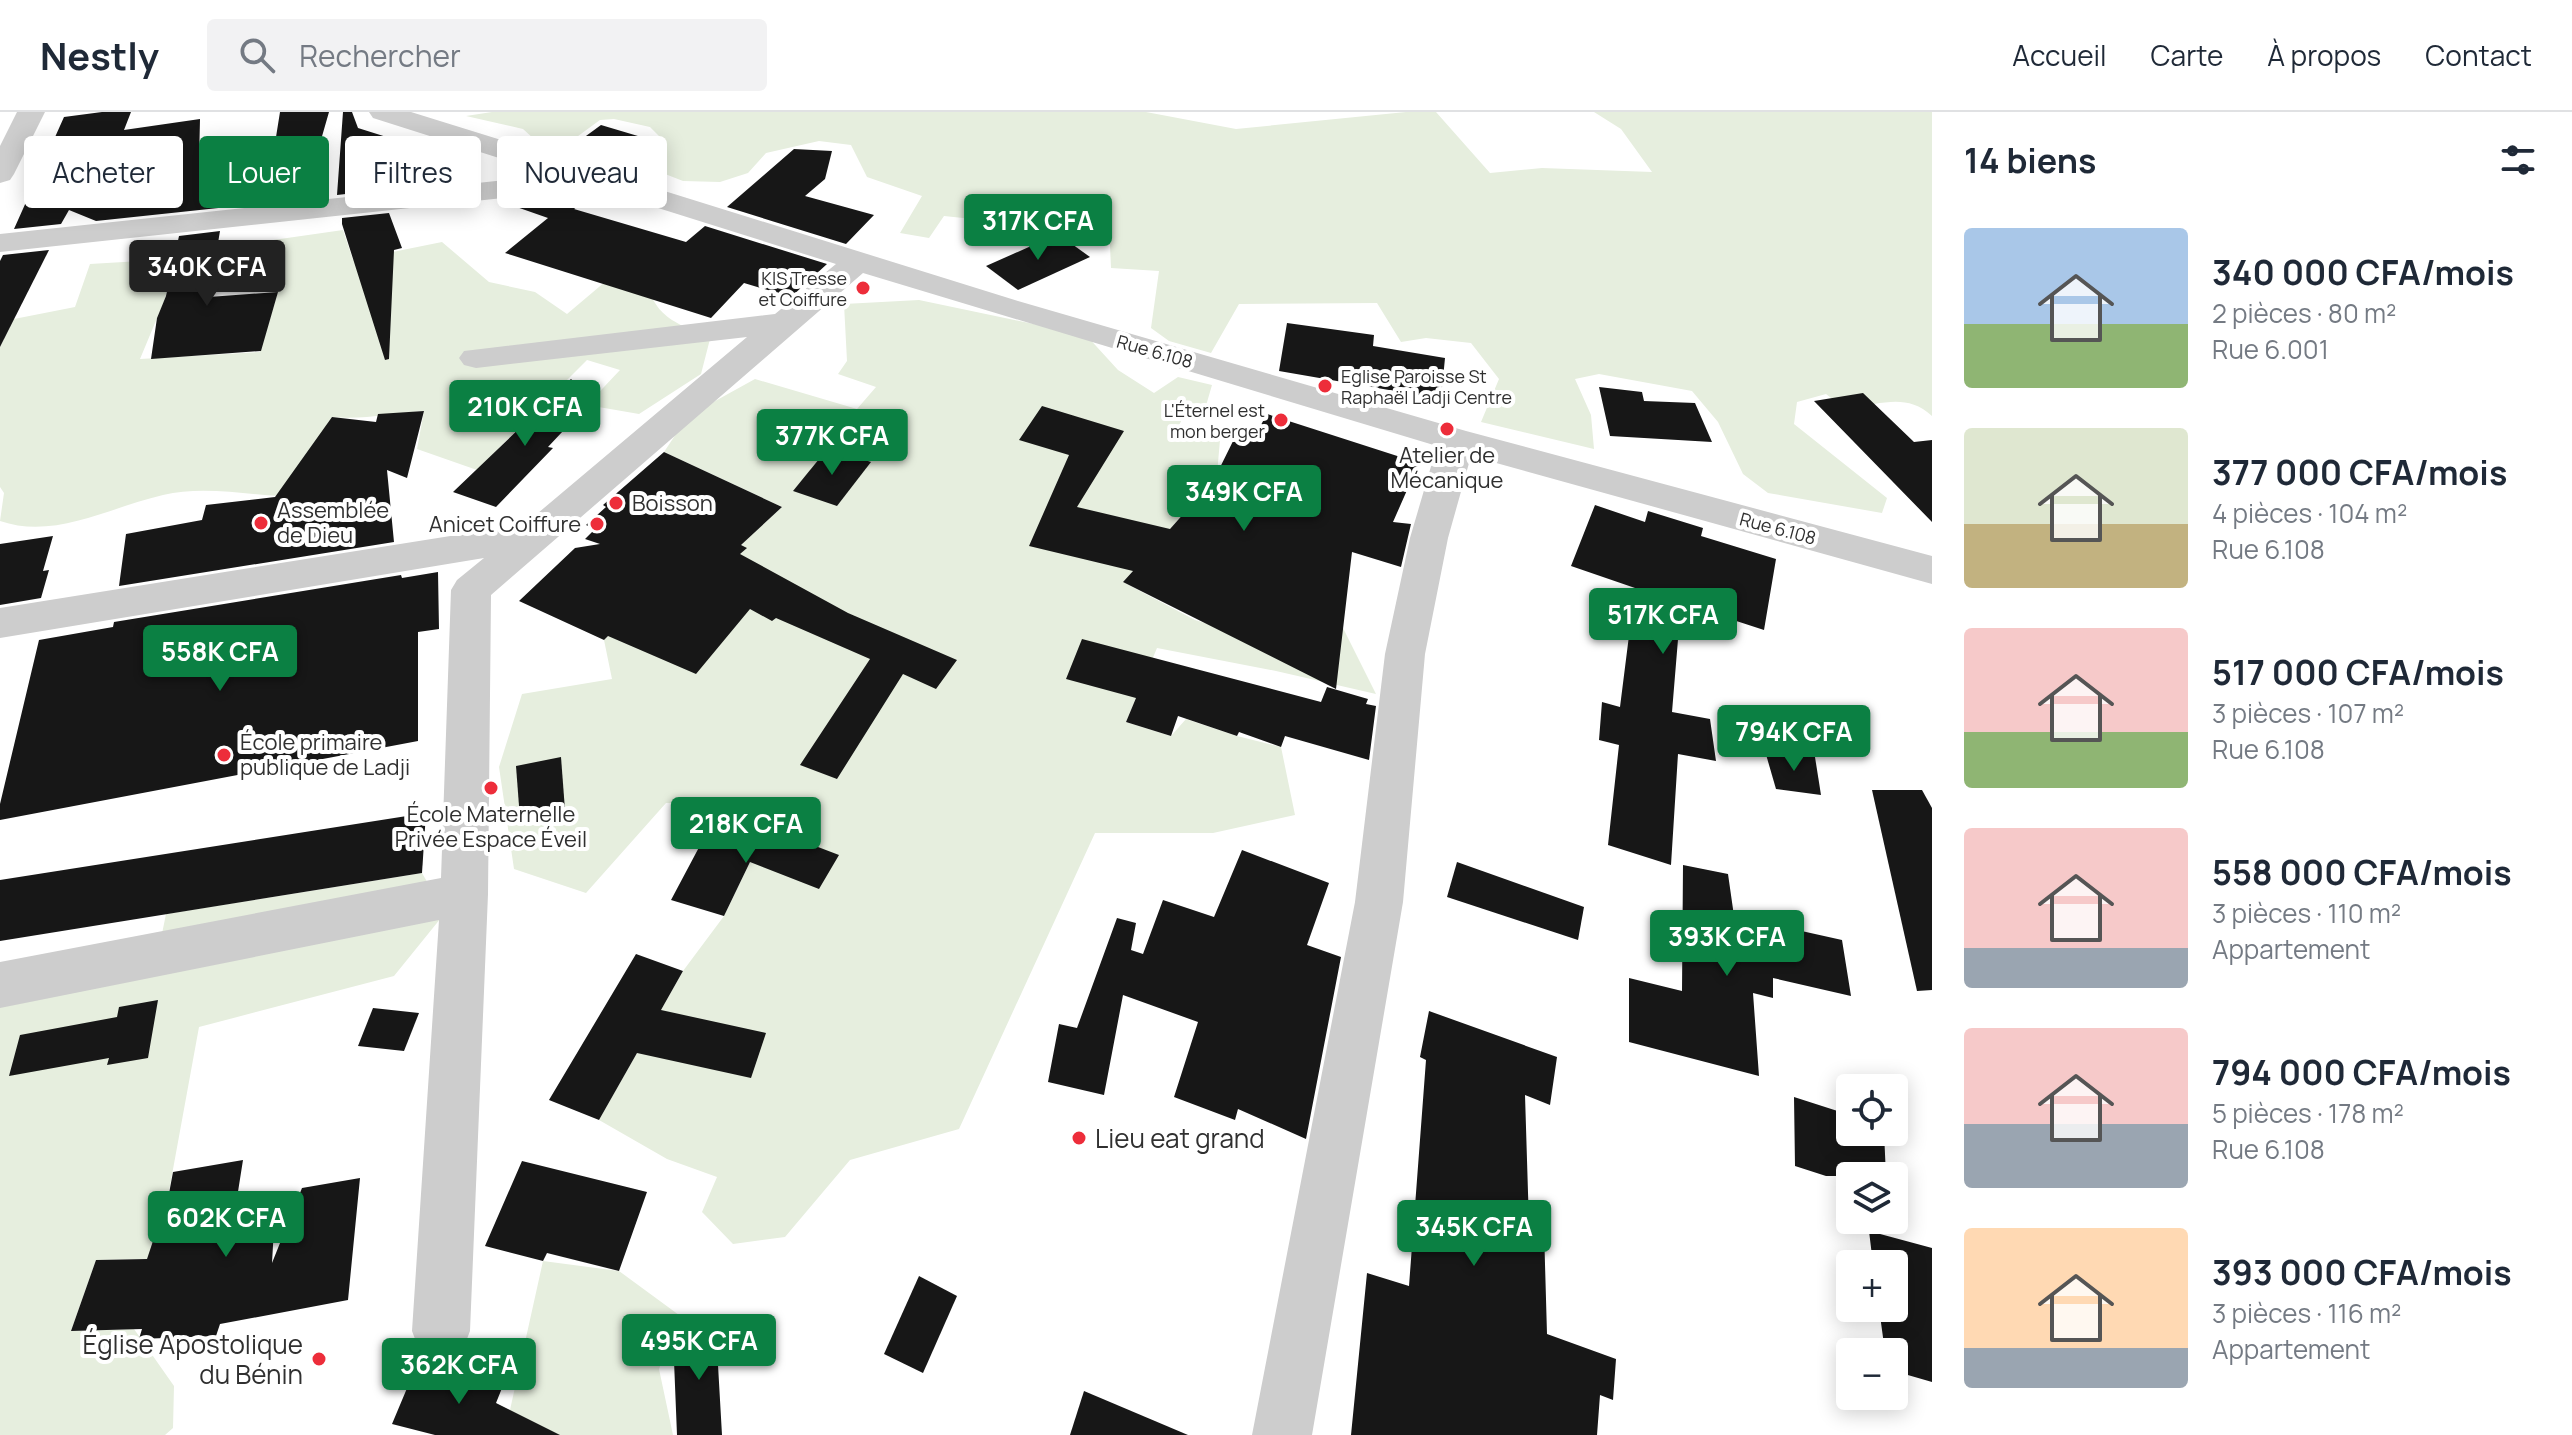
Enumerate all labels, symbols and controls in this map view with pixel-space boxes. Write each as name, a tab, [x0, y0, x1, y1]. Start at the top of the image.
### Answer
search box	[207, 19, 767, 91]
text: Nestly	[40, 29, 159, 81]
icon: search	[235, 33, 279, 77]
text: Rechercher	[299, 35, 461, 76]
text: Accueil	[2012, 36, 2107, 74]
text: Carte	[2151, 36, 2223, 74]
text: À propos	[2267, 36, 2381, 74]
text: Contact	[2425, 36, 2532, 74]
chip: Acheter	[24, 136, 183, 208]
chip: Louer	[199, 136, 329, 208]
chip: Filtres	[345, 136, 481, 208]
chip: Nouveau	[497, 136, 667, 208]
text: 14 biens	[1964, 137, 2097, 183]
icon: filters	[2496, 138, 2540, 182]
pin: 317K CFA	[955, 194, 1121, 262]
text: 317K CFA	[982, 202, 1094, 238]
pin: 340K CFA	[124, 240, 290, 308]
text: 340K CFA	[147, 248, 267, 284]
text: 340 000 CFA/mois	[2212, 249, 2514, 295]
icon: home	[2028, 260, 2124, 356]
place label: KIS Tresse et Coiffure	[758, 266, 847, 311]
marker: KIS Tresse et Coiffure	[854, 279, 872, 297]
text: 2 pièces · 80 m²	[2212, 295, 2396, 331]
street label: Rue 6.108	[1114, 329, 1196, 373]
text: Rue 6.001	[2212, 331, 2329, 367]
place label: Eglise Paroisse St Raphaël Ladji Centre	[1341, 364, 1512, 409]
marker: Eglise Paroisse St Raphaël Ladji Centre	[1316, 377, 1334, 395]
pin: 210K CFA	[442, 380, 608, 448]
text: 210K CFA	[467, 388, 583, 424]
place label: L'Éternel est mon berger	[1164, 398, 1266, 443]
pin: 377K CFA	[749, 409, 915, 477]
marker: L'Éternel est mon berger	[1272, 411, 1290, 429]
text: 377K CFA	[775, 417, 889, 453]
marker: Atelier de Mécanique	[1438, 420, 1456, 438]
place label: Atelier de Mécanique	[1391, 440, 1504, 495]
text: 377 000 CFA/mois	[2212, 449, 2507, 495]
icon: home	[2028, 460, 2124, 556]
pin: 349K CFA	[1161, 465, 1327, 533]
text: 349K CFA	[1185, 473, 1303, 509]
place label: Boisson	[632, 488, 713, 518]
marker: Boisson	[607, 494, 625, 512]
place label: Assemblée de Dieu	[277, 495, 389, 550]
text: 4 pièces · 104 m²	[2212, 495, 2407, 531]
street label: Rue 6.108	[1737, 506, 1819, 550]
place label: Anicet Coiffure	[429, 509, 581, 539]
marker: Assemblée de Dieu	[252, 514, 270, 532]
marker: Anicet Coiffure	[588, 515, 606, 533]
text: Rue 6.108	[2212, 531, 2325, 567]
pin: 517K CFA	[1580, 588, 1746, 656]
text: 517K CFA	[1607, 596, 1719, 632]
pin: 558K CFA	[137, 625, 303, 693]
text: 558K CFA	[161, 633, 279, 669]
text: 517 000 CFA/mois	[2212, 649, 2504, 695]
icon: home	[2028, 660, 2124, 756]
text: 3 pièces · 107 m²	[2212, 695, 2404, 731]
pin: 794K CFA	[1711, 705, 1877, 773]
text: 794K CFA	[1735, 713, 1853, 749]
place label: École primaire publique de Ladji	[240, 727, 410, 782]
text: Rue 6.108	[2212, 731, 2325, 767]
marker: École primaire publique de Ladji	[215, 746, 233, 764]
marker: École Maternelle Privée Espace Éveil	[482, 779, 500, 797]
pin: 218K CFA	[663, 797, 829, 865]
place label: École Maternelle Privée Espace Éveil	[395, 799, 587, 854]
text: 218K CFA	[689, 805, 803, 841]
text: 558 000 CFA/mois	[2212, 849, 2512, 895]
icon: home	[2028, 860, 2124, 956]
text: 3 pièces · 110 m²	[2212, 895, 2401, 931]
pin: 393K CFA	[1644, 910, 1810, 978]
text: 393K CFA	[1668, 918, 1786, 954]
text: Appartement	[2212, 931, 2370, 967]
text: 794 000 CFA/mois	[2212, 1049, 2511, 1095]
icon: home	[2028, 1060, 2124, 1156]
map controls	[1836, 1074, 1908, 1410]
button: locate	[1836, 1074, 1908, 1146]
text: 5 pièces · 178 m²	[2212, 1095, 2404, 1131]
place label: Lieu eat grand	[1095, 1120, 1265, 1156]
marker: Lieu eat grand	[1070, 1129, 1088, 1147]
text: Rue 6.108	[2212, 1131, 2325, 1167]
button: layers	[1836, 1162, 1908, 1234]
pin: 602K CFA	[143, 1191, 309, 1259]
text: 602K CFA	[166, 1199, 286, 1235]
pin: 345K CFA	[1391, 1200, 1557, 1268]
text: 345K CFA	[1415, 1208, 1533, 1244]
text: 393 000 CFA/mois	[2212, 1249, 2512, 1295]
button: +	[1836, 1250, 1908, 1322]
icon: home	[2028, 1260, 2124, 1356]
text: 3 pièces · 116 m²	[2212, 1295, 2401, 1331]
pin: 495K CFA	[616, 1314, 782, 1382]
text: 495K CFA	[640, 1322, 758, 1358]
place label: Église Apostolique du Bénin	[82, 1326, 303, 1392]
text: Appartement	[2212, 1331, 2370, 1367]
pin: 362K CFA	[376, 1338, 542, 1406]
button: −	[1836, 1338, 1908, 1410]
text: 362K CFA	[400, 1346, 518, 1382]
marker: Église Apostolique du Bénin	[310, 1350, 328, 1368]

